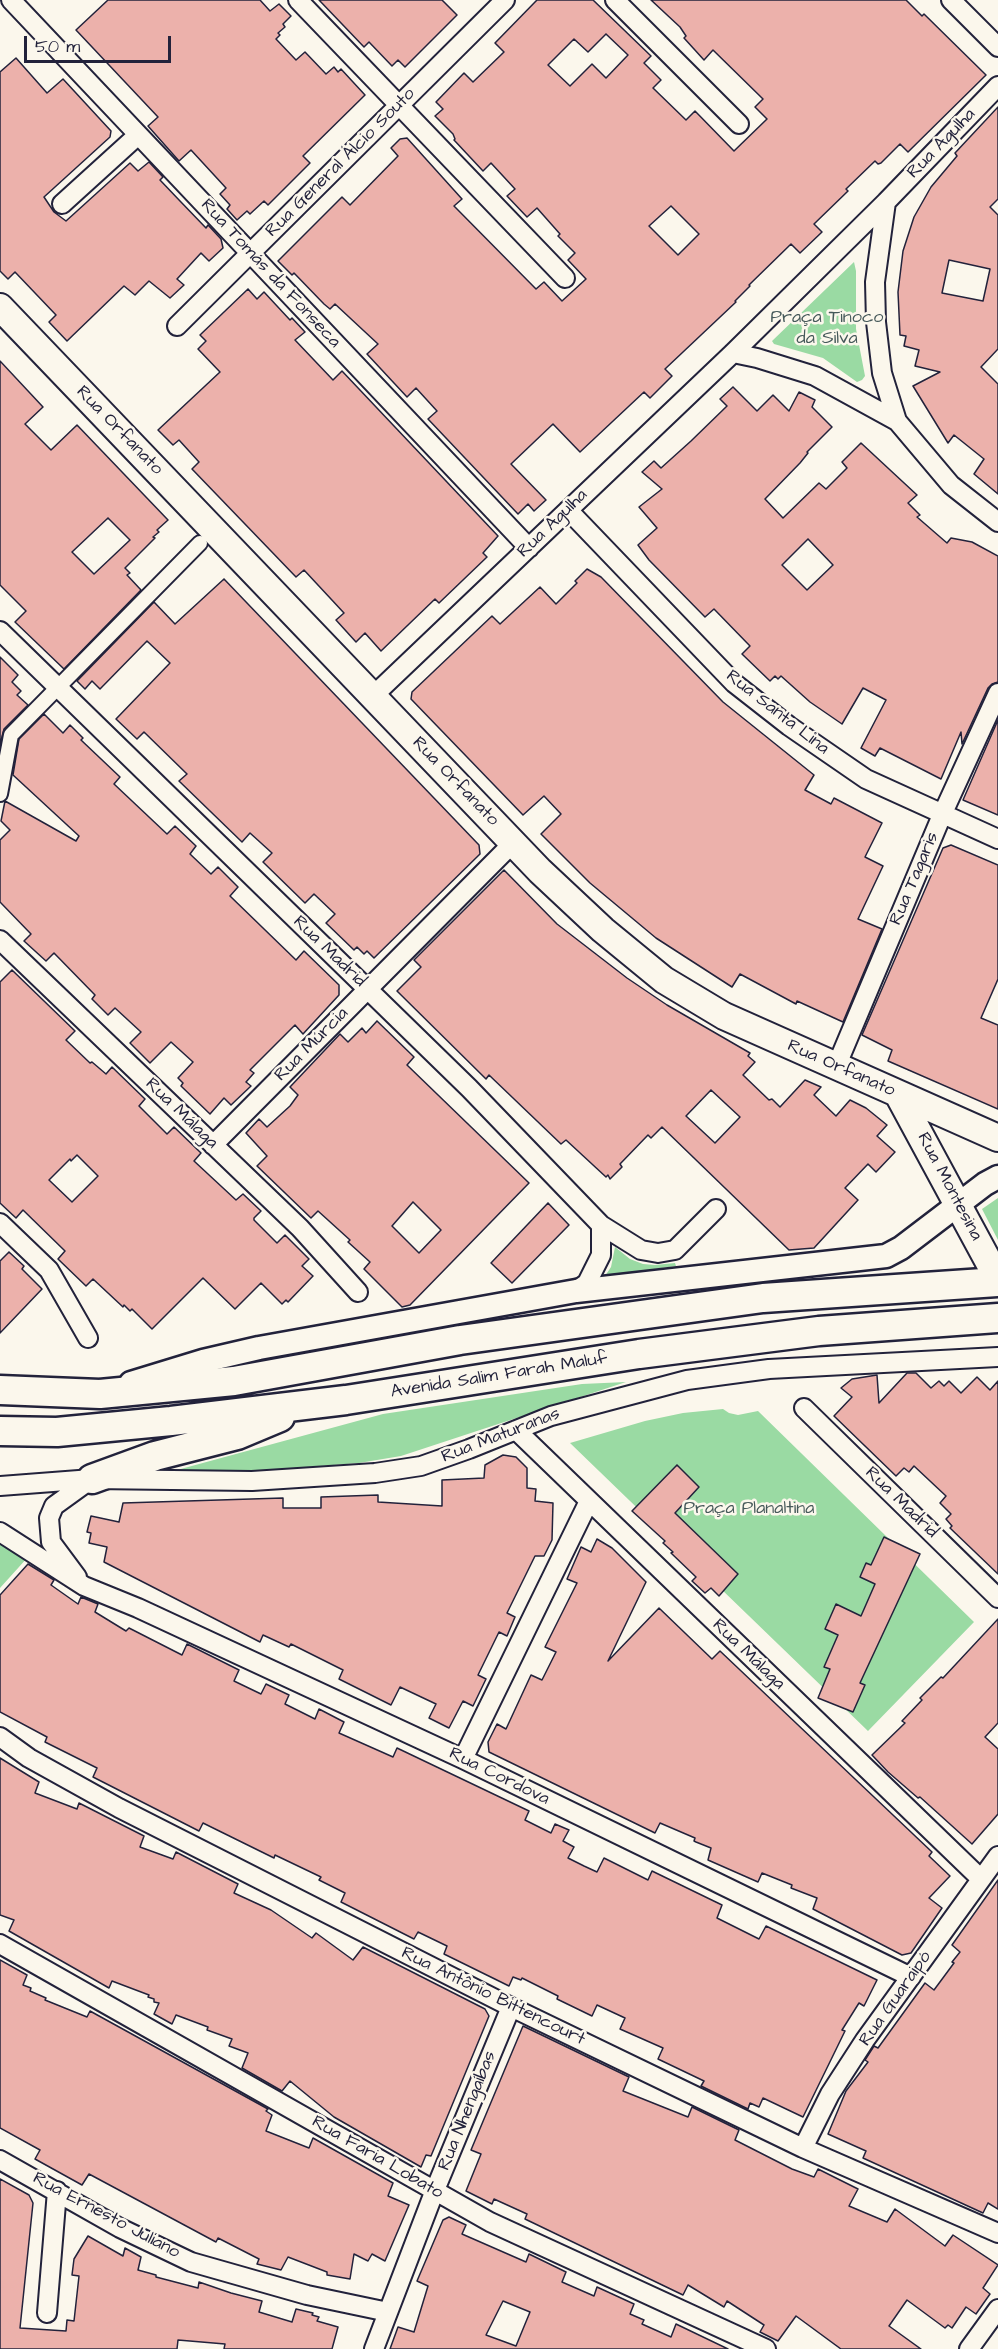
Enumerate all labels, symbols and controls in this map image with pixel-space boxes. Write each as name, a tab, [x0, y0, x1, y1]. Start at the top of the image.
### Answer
scale bar	[27, 24, 174, 62]
text: 50 m	[35, 34, 80, 59]
street label: Rua General Álcio Souto	[262, 84, 420, 242]
street label: Rua Agulha	[903, 104, 981, 184]
street label: Rua Tomás da Fonseca	[195, 195, 345, 353]
park label: Praça Tinoco da Silva	[771, 307, 883, 350]
street label: Rua Orfanato	[71, 382, 167, 480]
street label: Rua Agulha	[513, 485, 593, 563]
street label: Rua Santa Lina	[721, 666, 833, 760]
street label: Rua Orfanato	[407, 733, 503, 831]
street label: Rua Tagaris	[886, 829, 944, 929]
street label: Rua Madrid	[288, 912, 370, 992]
street label: Rua Múrcia	[271, 1004, 353, 1086]
street label: Rua Orfanato	[784, 1036, 898, 1102]
street label: Rua Málaga	[140, 1074, 222, 1154]
street label: Rua Montesina	[911, 1129, 987, 1245]
street label: Avenida Salim Farah Maluf	[389, 1348, 609, 1404]
street label: Rua Maturanas	[439, 1404, 563, 1468]
street label: Rua Madrid	[860, 1463, 942, 1543]
park label: Praça Planaltina	[684, 1498, 814, 1520]
street label: Rua Málaga	[707, 1615, 789, 1695]
street label: Rua Cordova	[445, 1743, 553, 1811]
street label: Rua Antônio Bittencourt	[397, 1943, 589, 2051]
street label: Rua Guaraipó	[855, 1947, 937, 2051]
street label: Rua Nhengaíbas	[434, 2048, 502, 2174]
street label: Rua Faria Lobato	[307, 2112, 447, 2204]
street label: Rua Ernesto Juliano	[29, 2168, 183, 2264]

